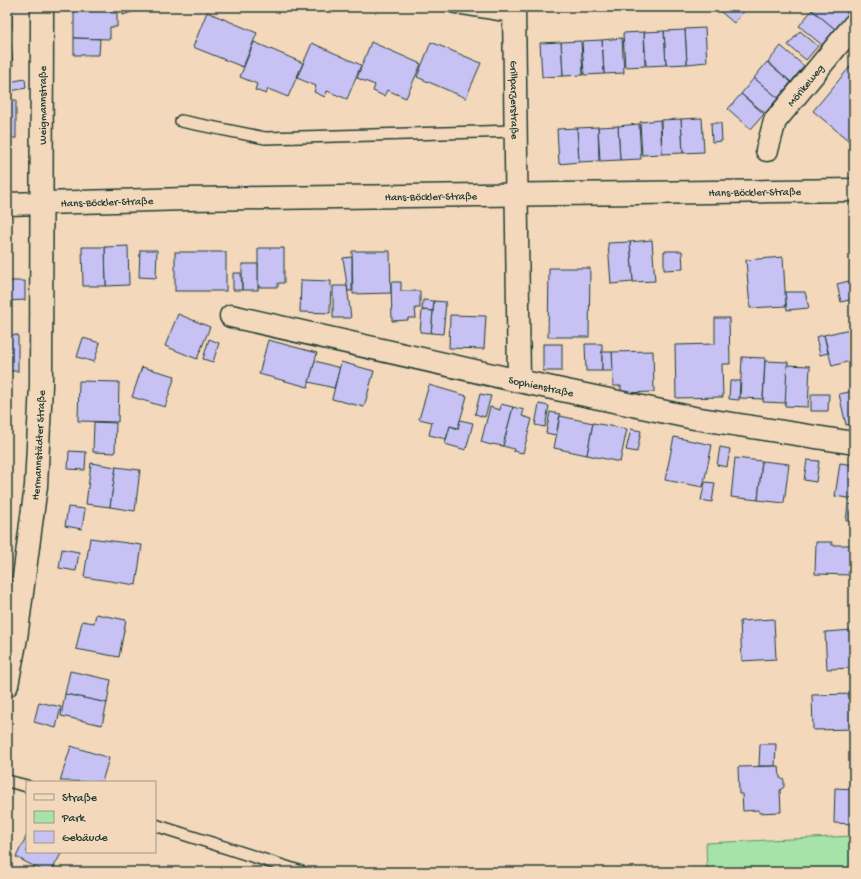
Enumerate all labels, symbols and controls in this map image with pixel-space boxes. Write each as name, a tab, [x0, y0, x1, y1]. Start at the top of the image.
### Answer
street label: Grillparzerstraße	[507, 60, 520, 140]
street label: Mörikeweg	[786, 63, 827, 109]
street label: Weigmannstraße	[38, 65, 50, 145]
street label: Hans-Böckler-Straße	[709, 187, 802, 200]
street label: Hans-Böckler-Straße	[385, 191, 478, 204]
street label: Hans-Böckler-Straße	[61, 196, 154, 211]
street label: Sophienstraße	[507, 375, 575, 400]
street label: Hermannstädter Straße	[30, 390, 49, 501]
legend	[26, 781, 156, 853]
text: Straße	[62, 792, 98, 806]
text: Park	[61, 812, 87, 826]
text: Gebäude	[62, 832, 108, 846]

